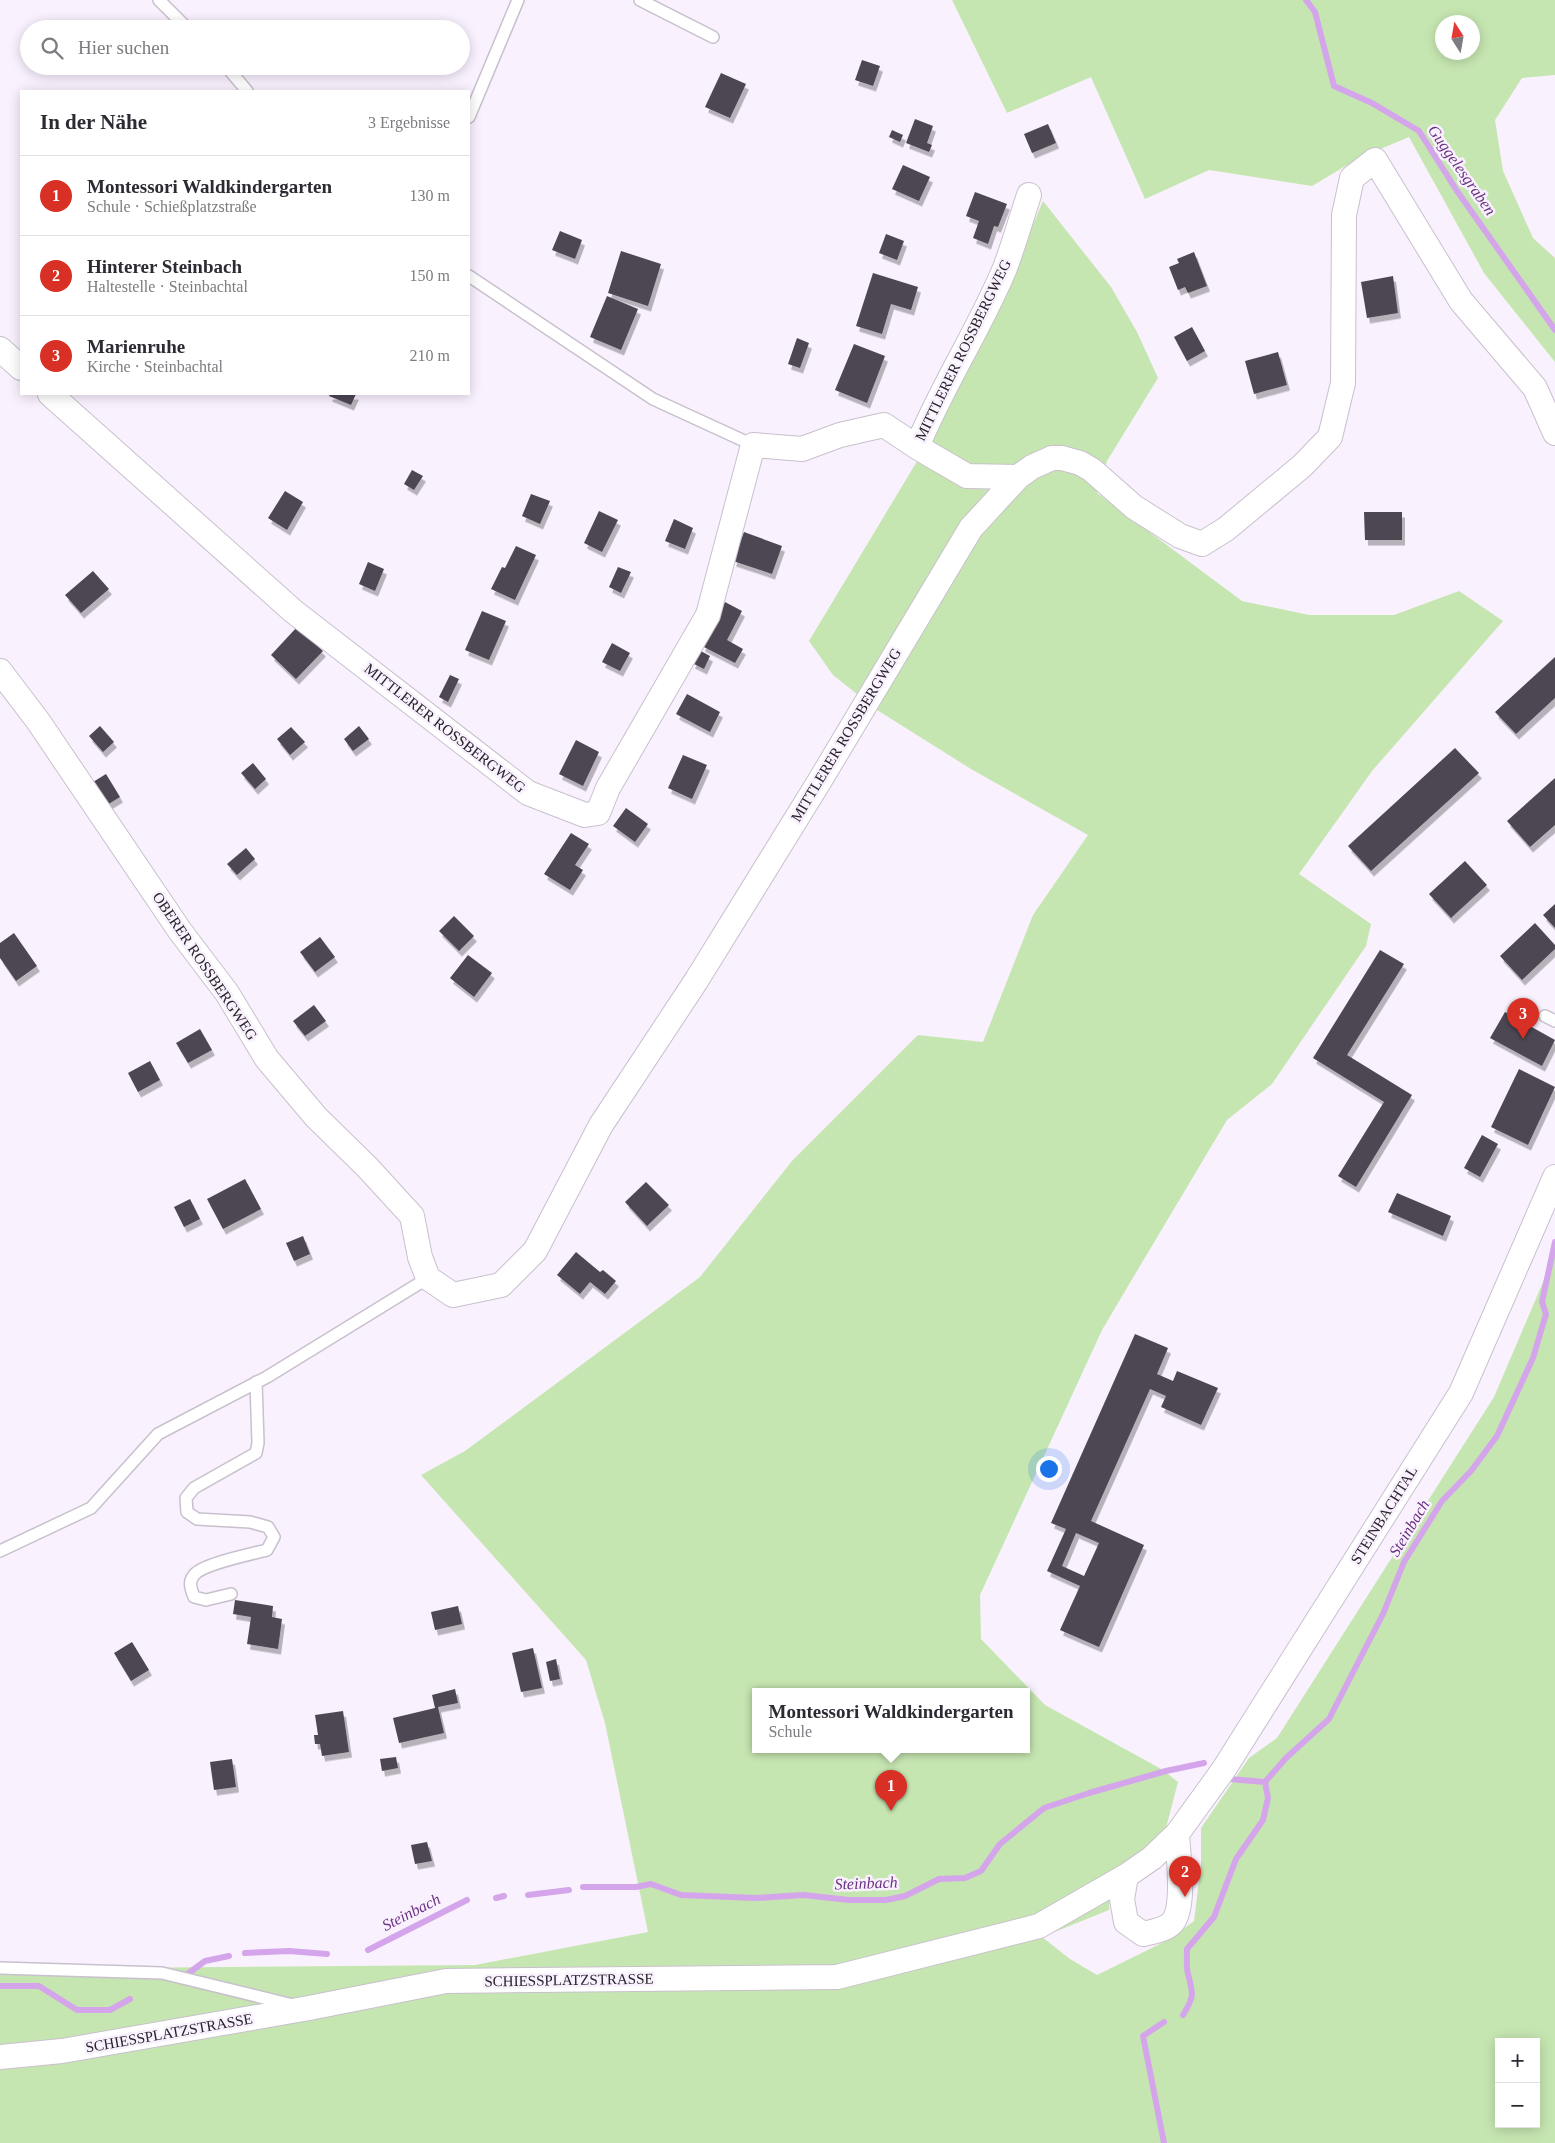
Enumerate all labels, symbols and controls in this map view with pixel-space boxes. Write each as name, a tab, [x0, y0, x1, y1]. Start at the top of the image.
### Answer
north arrow	[1435, 15, 1480, 60]
search box	[20, 20, 470, 75]
icon: search	[38, 34, 66, 62]
text: Hier suchen	[78, 37, 169, 58]
text: In der Nähe	[40, 110, 147, 134]
text: 3 Ergebnisse	[368, 114, 450, 131]
water label: Guggelesgraben	[1424, 122, 1499, 219]
text: Montessori Waldkindergarten	[87, 176, 332, 197]
text: 1	[52, 187, 60, 204]
text: 130 m	[410, 187, 450, 204]
text: Schule · Schießplatzstraße	[87, 198, 257, 215]
text: Hinterer Steinbach	[87, 256, 242, 277]
street label: MITTLERER ROSSBERGWEG	[912, 257, 1014, 443]
text: 2	[52, 267, 60, 284]
text: 150 m	[410, 267, 450, 284]
text: Haltestelle · Steinbachtal	[87, 278, 248, 295]
text: Marienruhe	[87, 336, 185, 357]
text: 3	[52, 347, 60, 364]
text: 210 m	[410, 347, 450, 364]
text: Kirche · Steinbachtal	[87, 358, 223, 375]
street label: MITTLERER ROSSBERGWEG	[788, 645, 904, 825]
street label: MITTLERER ROSSBERGWEG	[361, 660, 529, 796]
street label: OBERER ROSSBERGWEG	[150, 889, 261, 1043]
pin: 3	[1507, 998, 1539, 1039]
your location	[1036, 1456, 1062, 1482]
street label: STEINBACHTAL	[1348, 1463, 1420, 1567]
water label: Steinbach	[1385, 1497, 1433, 1559]
popup	[752, 1688, 1030, 1753]
text: Montessori Waldkindergarten	[768, 1701, 1014, 1722]
text: Schule	[768, 1723, 812, 1740]
pin: 1	[875, 1770, 907, 1811]
pin: 2	[1169, 1856, 1201, 1897]
water label: Steinbach	[834, 1873, 898, 1893]
water label: Steinbach	[379, 1890, 443, 1934]
street label: SCHIESSPLATZSTRASSE	[484, 1971, 654, 1989]
street label: SCHIESSPLATZSTRASSE	[84, 2010, 254, 2056]
map controls	[1495, 2038, 1540, 2128]
button: +	[1495, 2038, 1540, 2083]
button: −	[1495, 2083, 1540, 2128]

